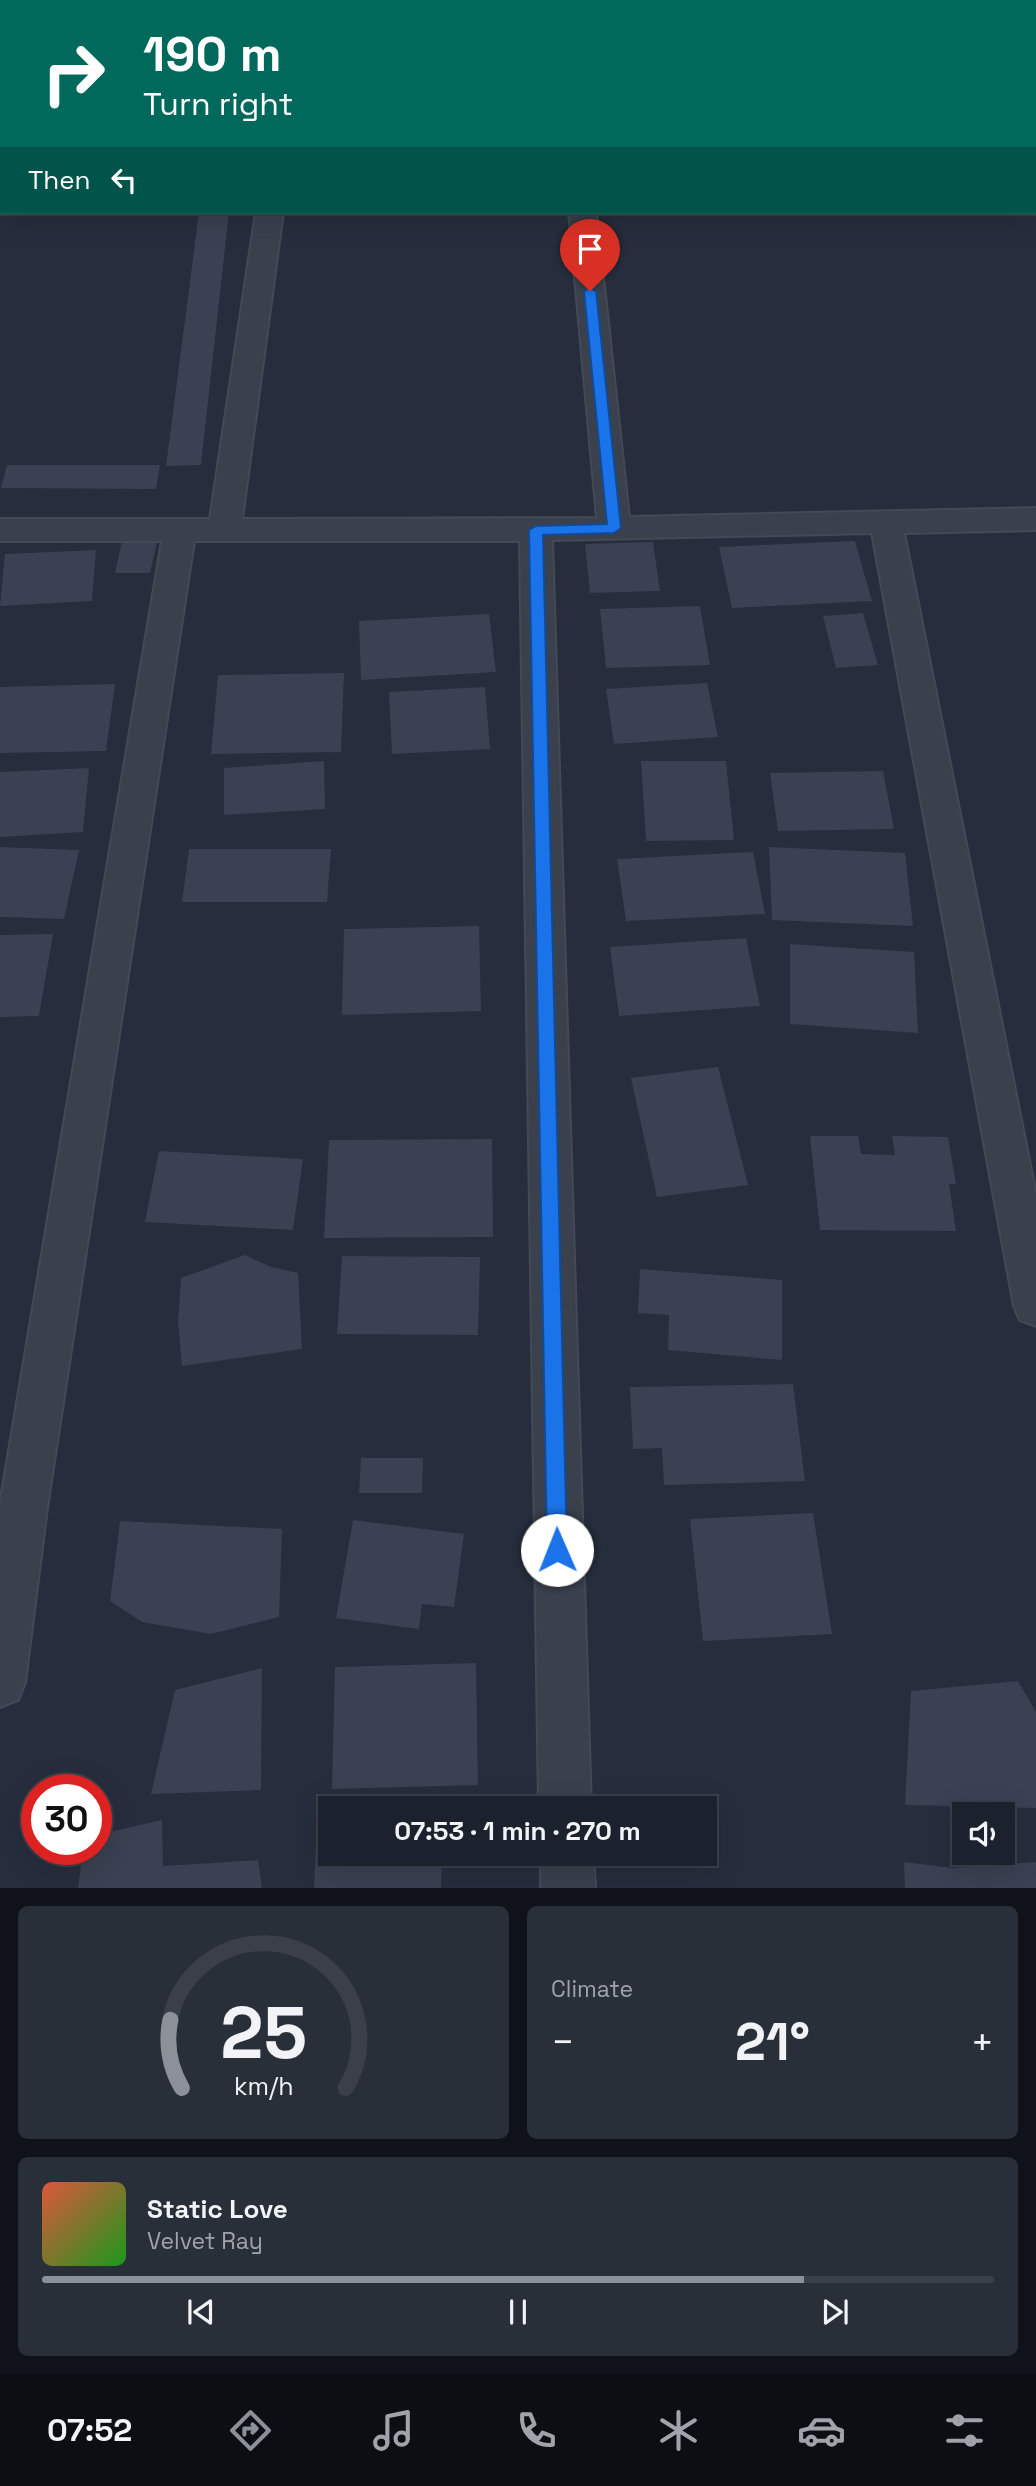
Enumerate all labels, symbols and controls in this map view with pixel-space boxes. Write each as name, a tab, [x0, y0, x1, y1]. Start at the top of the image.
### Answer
text: 190 m	[143, 23, 281, 85]
icon: right	[28, 28, 119, 119]
text: Turn right	[143, 84, 293, 124]
icon: left	[105, 161, 143, 199]
text: Then	[28, 163, 91, 197]
pin	[560, 219, 620, 291]
icon: arrive	[571, 230, 609, 268]
position arrow	[520, 1513, 594, 1587]
speed limit sign: 30	[21, 1774, 112, 1865]
map controls	[952, 1802, 1015, 1865]
button: sound	[952, 1802, 1015, 1865]
text: 07:53 · 1 min · 270 m	[394, 1814, 641, 1848]
text: Climate	[551, 1974, 633, 2004]
text: 25	[220, 1987, 307, 2080]
text: 21°	[735, 2009, 810, 2075]
text: −	[551, 2018, 575, 2066]
text: +	[970, 2018, 994, 2066]
text: km/h	[234, 2070, 293, 2102]
text: Static Love	[147, 2192, 288, 2226]
text: Velvet Ray	[147, 2226, 263, 2256]
icon: previous	[182, 2293, 220, 2331]
icon: pause	[499, 2293, 537, 2331]
icon: next	[816, 2293, 854, 2331]
icon: directions	[226, 2406, 275, 2455]
icon: music	[369, 2406, 418, 2455]
icon: phone	[512, 2406, 561, 2455]
icon: climate	[654, 2406, 703, 2455]
icon: car	[797, 2406, 846, 2455]
icon: filters	[940, 2406, 989, 2455]
text: 07:52	[47, 2410, 132, 2450]

